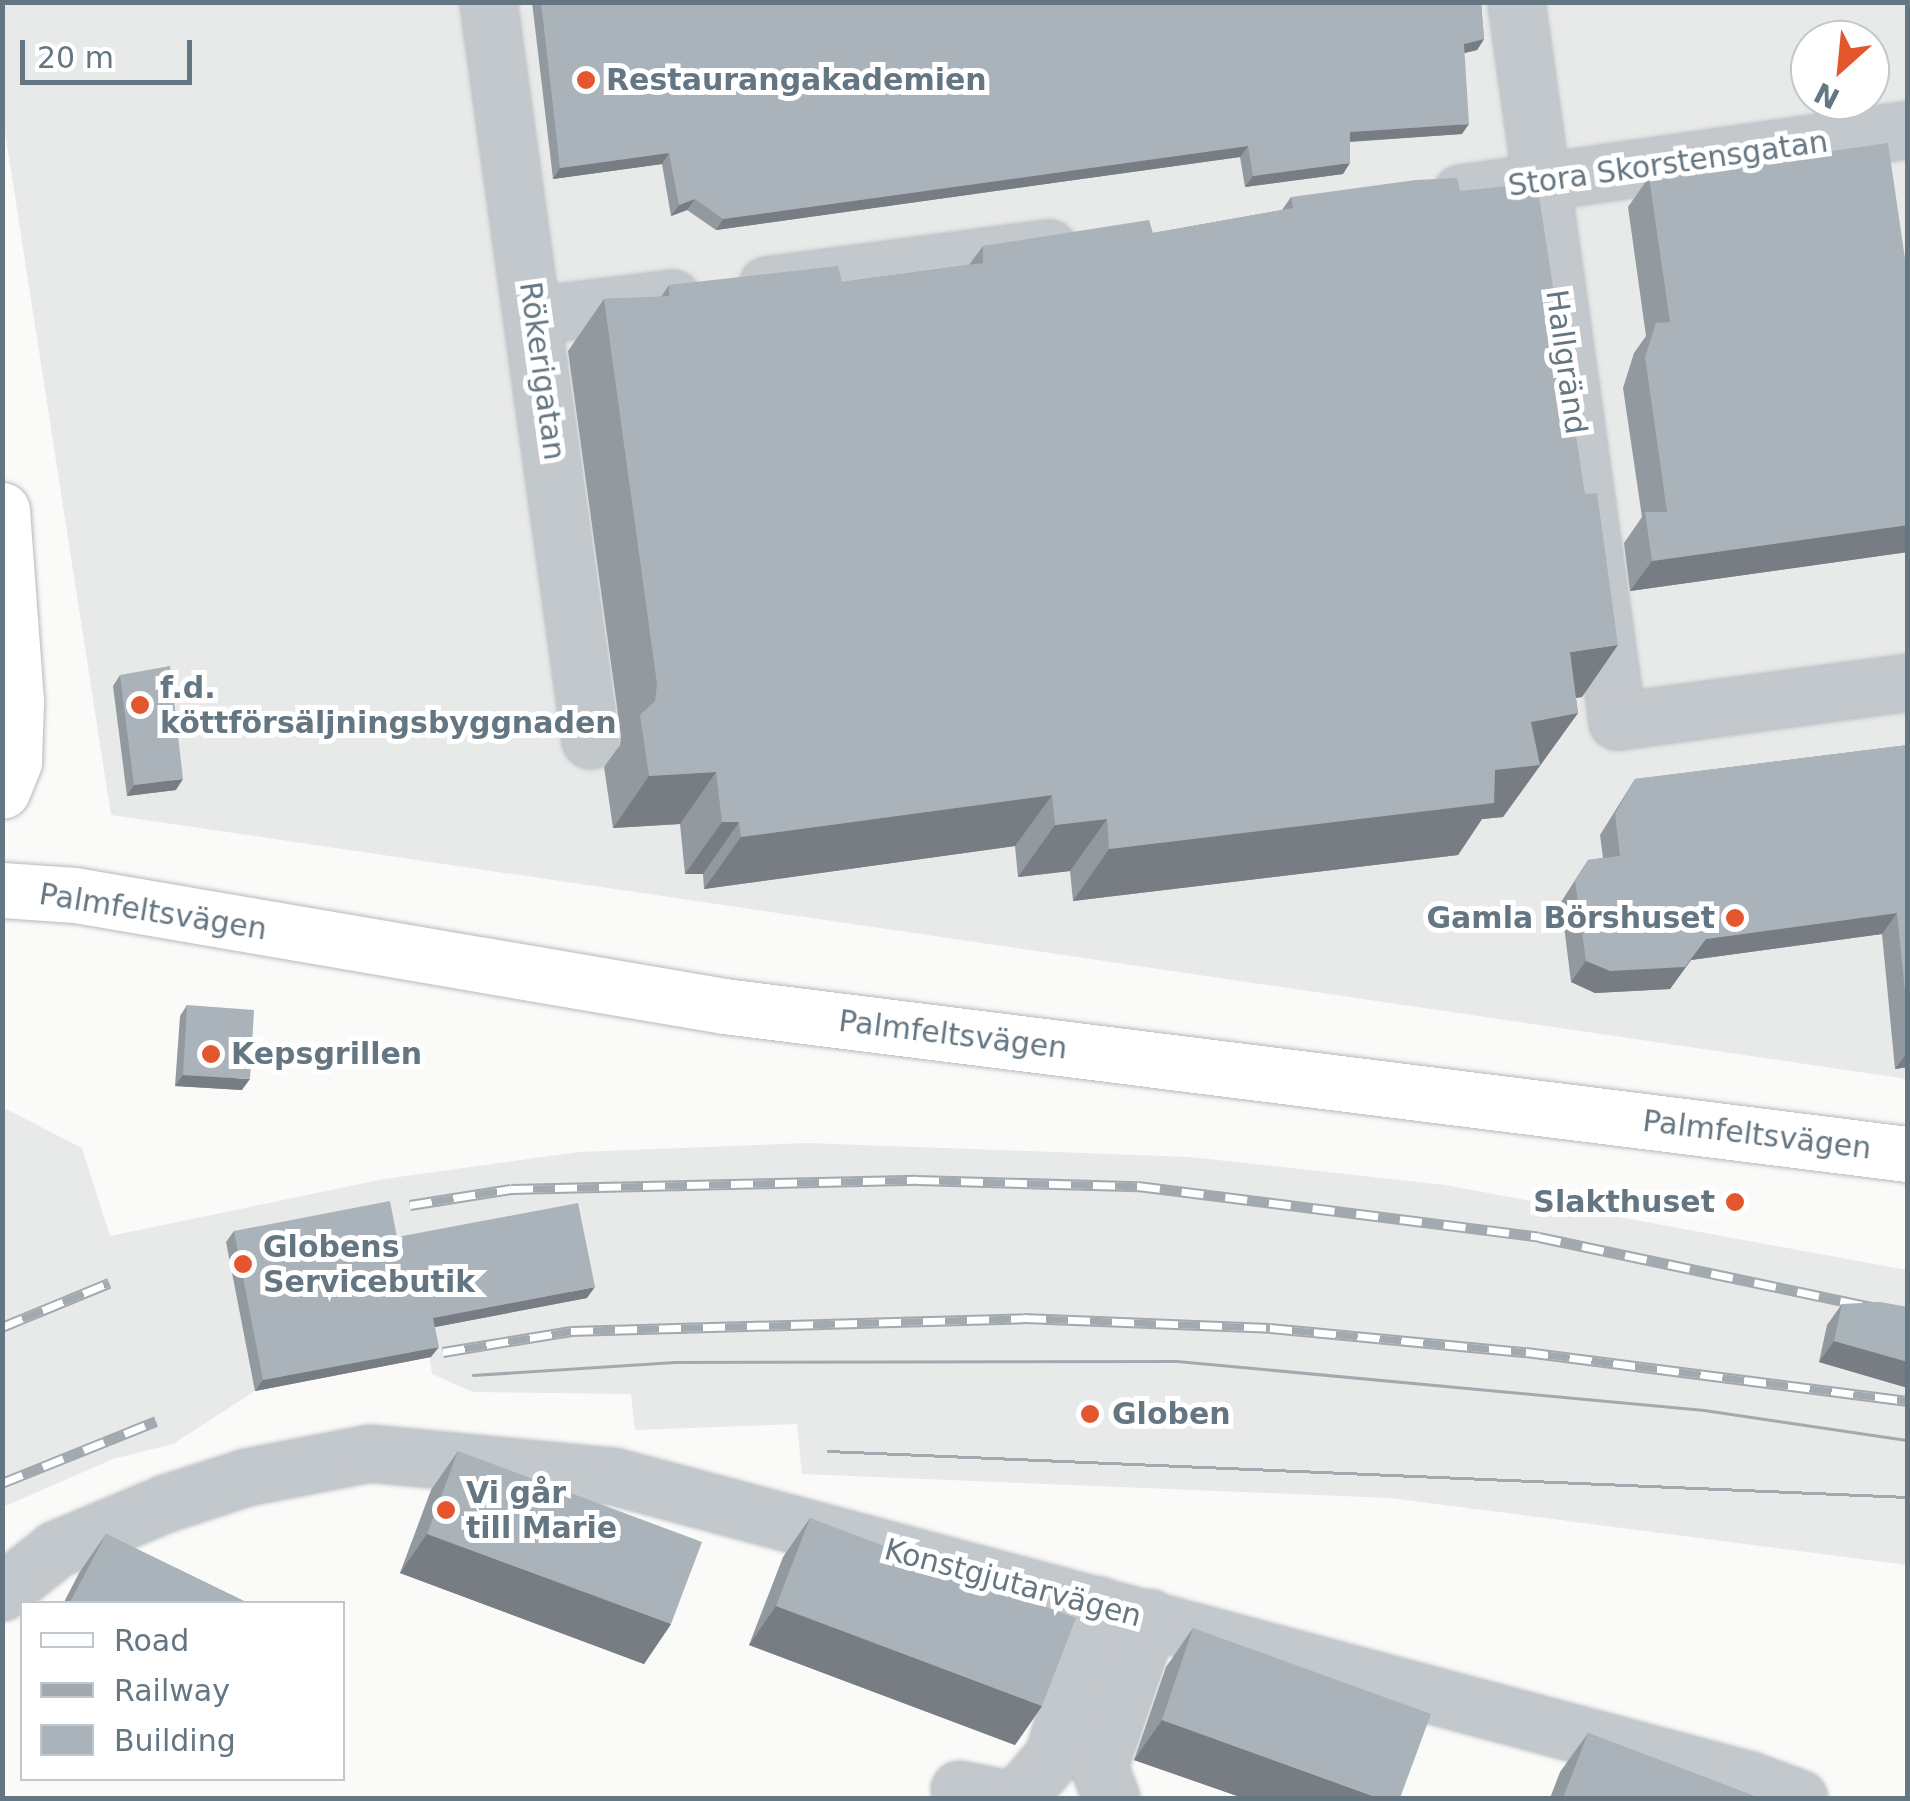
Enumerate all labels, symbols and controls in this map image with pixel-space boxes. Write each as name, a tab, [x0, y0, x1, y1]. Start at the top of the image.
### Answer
scale bar	[25, 20, 198, 82]
north arrow	[1790, 20, 1890, 120]
text: 20 m	[37, 40, 114, 75]
place label: Restaurangakademien	[606, 62, 987, 98]
marker: Restaurangakademien	[575, 69, 597, 91]
text: N	[1809, 75, 1845, 115]
street label: Stora Skorstensgatan	[1506, 124, 1830, 204]
street label: Rökerigatan	[512, 279, 572, 463]
street label: Hallgränd	[1538, 287, 1594, 437]
place label: f.d. köttförsäljningsbyggnaden	[160, 670, 617, 740]
marker: f.d. köttförsäljningsbyggnaden	[129, 694, 151, 716]
street label: Palmfeltsvägen	[37, 876, 269, 948]
place label: Gamla Börshuset	[1427, 900, 1715, 936]
marker: Gamla Börshuset	[1724, 907, 1746, 929]
street label: Palmfeltsvägen	[837, 1003, 1069, 1067]
place label: Kepsgrillen	[231, 1036, 422, 1072]
marker: Kepsgrillen	[200, 1043, 222, 1065]
street label: Palmfeltsvägen	[1641, 1103, 1873, 1167]
place label: Slakthuset	[1533, 1184, 1715, 1220]
marker: Slakthuset	[1724, 1191, 1746, 1213]
place label: Globens Servicebutik	[263, 1229, 475, 1300]
marker: Globens Servicebutik	[232, 1253, 254, 1275]
place label: Globen	[1112, 1396, 1231, 1432]
marker: Globen	[1077, 1401, 1103, 1427]
place label: Vi går till Marie	[466, 1475, 617, 1546]
marker: Vi går till Marie	[435, 1499, 457, 1521]
street label: Konstgjutarvägen	[881, 1531, 1145, 1635]
legend	[20, 1601, 345, 1781]
text: Road	[114, 1623, 189, 1658]
text: Railway	[114, 1673, 230, 1708]
text: Building	[114, 1723, 236, 1758]

